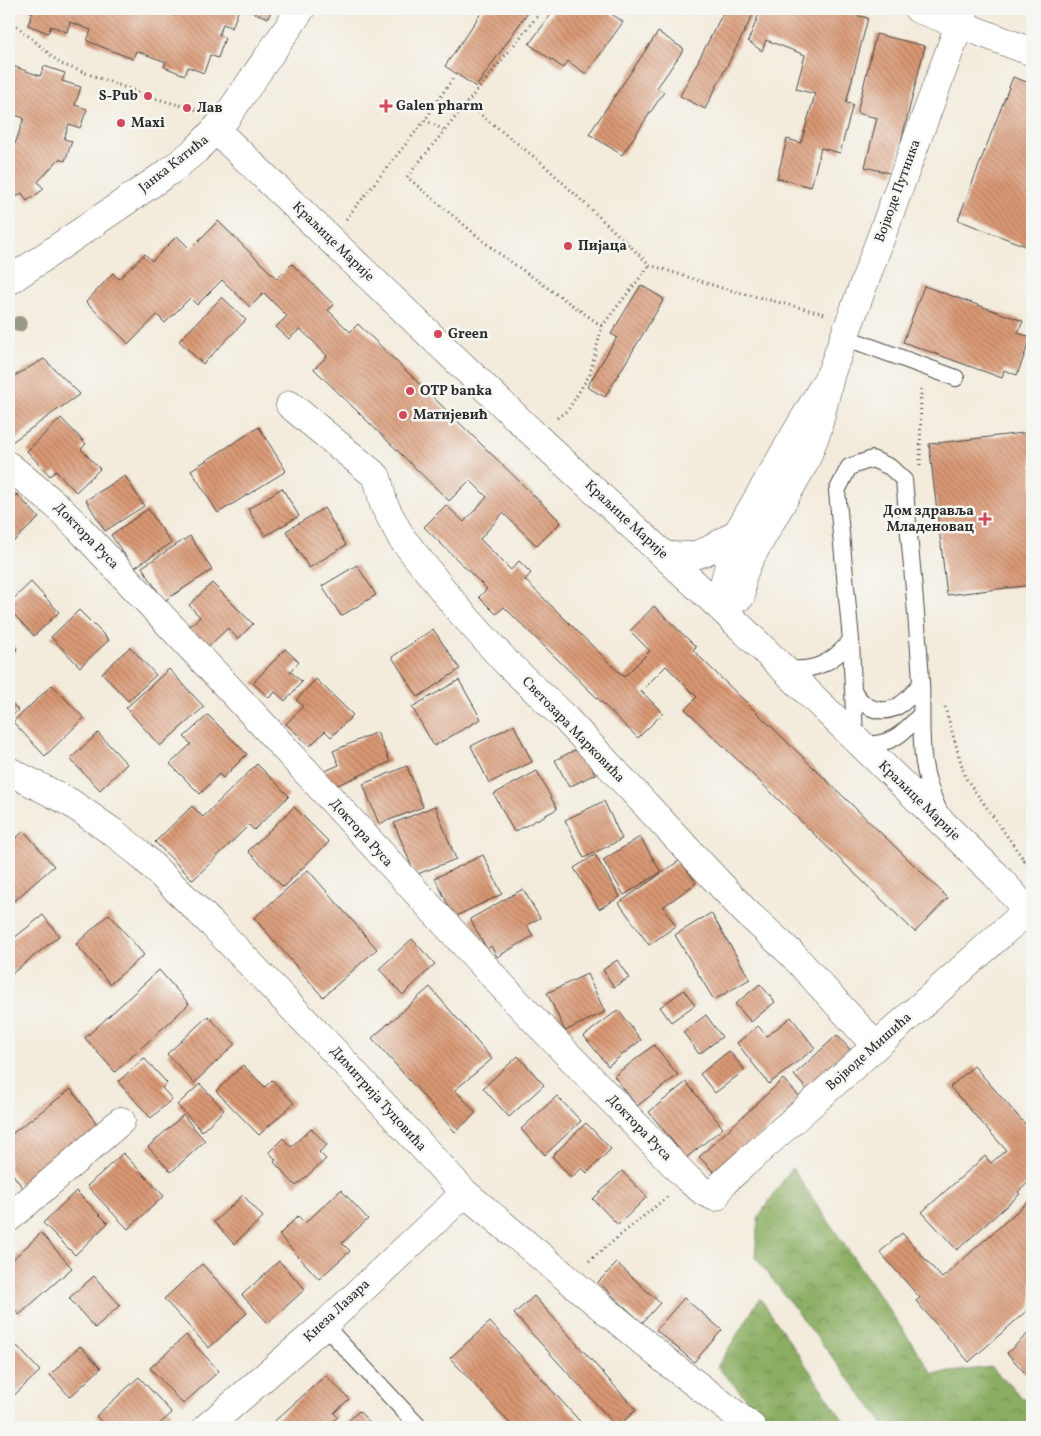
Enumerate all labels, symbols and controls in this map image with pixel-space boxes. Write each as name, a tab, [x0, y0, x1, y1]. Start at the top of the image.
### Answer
place label: S-Pub	[99, 87, 138, 106]
marker: S-Pub	[142, 90, 154, 102]
place label: Galen pharm	[396, 97, 484, 116]
place label: Лав	[197, 99, 223, 118]
marker: Galen pharm	[380, 100, 392, 112]
marker: Лав	[181, 102, 193, 114]
place label: Maxi	[131, 114, 165, 133]
marker: Maxi	[115, 117, 127, 129]
street label: Јанка Катића	[135, 131, 213, 197]
street label: Војводе Путника	[871, 137, 925, 245]
street label: Краљице Марије	[288, 198, 379, 287]
place label: Пијаца	[578, 237, 627, 256]
marker: Пијаца	[562, 240, 574, 252]
place label: Green	[448, 325, 488, 344]
marker: Green	[432, 328, 444, 340]
place label: OTP banka	[420, 382, 493, 401]
marker: OTP banka	[404, 385, 416, 397]
place label: Матијевић	[413, 406, 488, 425]
marker: Матијевић	[397, 409, 409, 421]
street label: Краљице Марије	[580, 476, 672, 564]
street label: Доктора Руса	[49, 498, 123, 574]
place label: Дом здравља Младеновац	[883, 502, 974, 537]
marker: Дом здравља Младеновац	[978, 512, 992, 526]
street label: Светозара Марковића	[517, 673, 629, 787]
street label: Краљице Марије	[874, 757, 965, 846]
street label: Доктора Руса	[325, 795, 397, 871]
street label: Војводе Мишића	[822, 1008, 916, 1096]
street label: Димитрија Туцовића	[326, 1042, 430, 1156]
street label: Доктора Руса	[602, 1090, 676, 1166]
street label: Кнеза Лазара	[300, 1275, 374, 1347]

